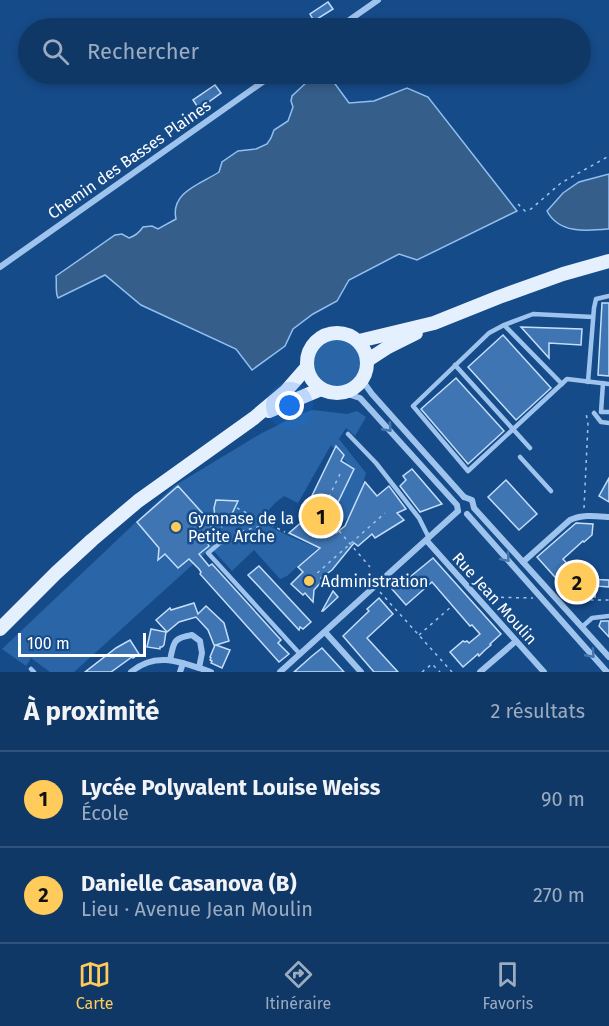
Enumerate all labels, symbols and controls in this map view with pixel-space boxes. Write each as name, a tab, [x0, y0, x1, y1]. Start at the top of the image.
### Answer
search box	[18, 18, 591, 84]
icon: search	[39, 35, 72, 68]
text: Rechercher	[87, 38, 199, 65]
street label: Chemin des Basses Plaines	[44, 96, 215, 223]
your location	[275, 391, 304, 420]
one-way arrow	[381, 422, 392, 432]
pin: 1	[302, 494, 340, 538]
place label: Gymnase de la Petite Arche	[188, 509, 294, 546]
marker: Gymnase de la Petite Arche	[169, 520, 183, 534]
street label: Rue Jean Moulin	[448, 548, 541, 648]
one-way arrow	[499, 552, 510, 562]
pin: 2	[558, 560, 596, 604]
place label: Administration	[321, 572, 428, 591]
marker: Administration	[302, 574, 316, 588]
scale bar	[18, 630, 146, 658]
text: 100 m	[27, 634, 70, 653]
one-way arrow	[584, 647, 595, 657]
text: À proximité	[24, 696, 159, 727]
text: 2 résultats	[490, 699, 585, 723]
text: Lycée Polyvalent Louise Weiss	[81, 774, 380, 801]
text: 1	[39, 787, 48, 811]
text: 90 m	[541, 787, 585, 811]
text: École	[81, 801, 129, 825]
text: Danielle Casanova (B)	[81, 870, 297, 897]
text: 2	[38, 883, 49, 907]
text: 270 m	[533, 883, 585, 907]
text: Lieu · Avenue Jean Moulin	[81, 897, 313, 921]
tab: Carte	[76, 958, 114, 1013]
tab: Itinéraire	[265, 958, 331, 1013]
tab: Favoris	[483, 958, 533, 1013]

